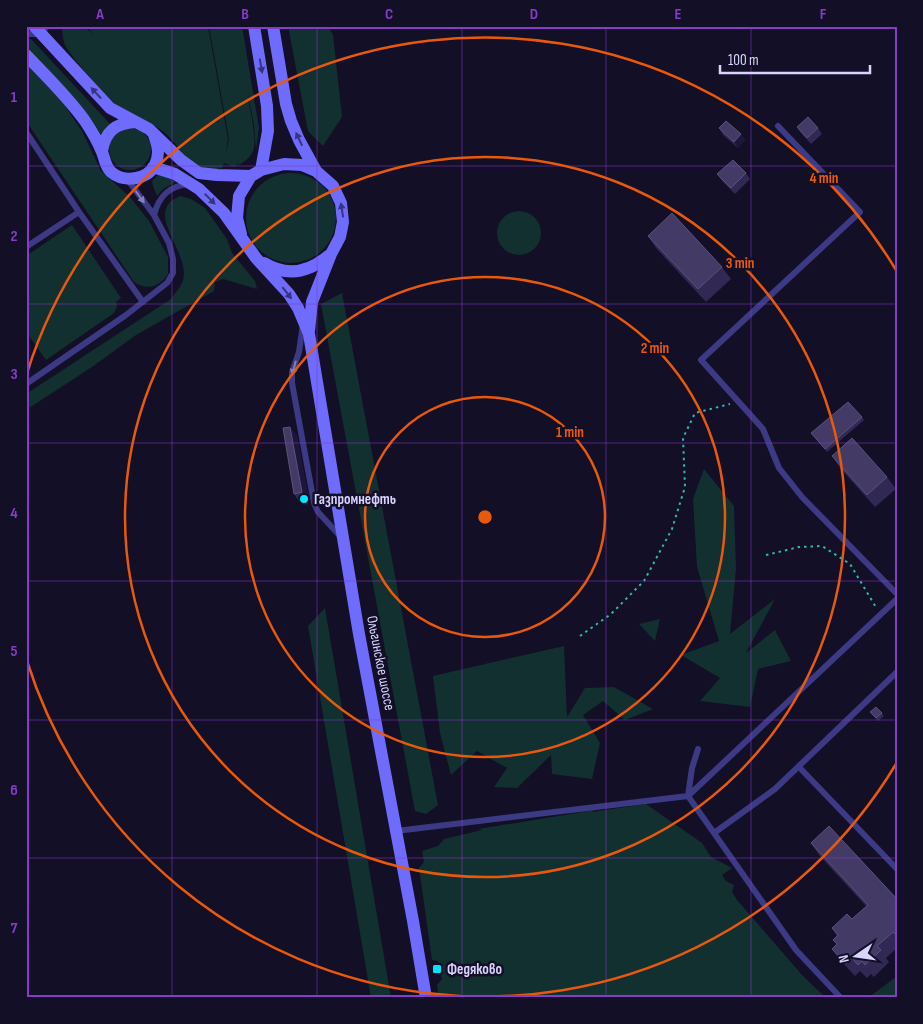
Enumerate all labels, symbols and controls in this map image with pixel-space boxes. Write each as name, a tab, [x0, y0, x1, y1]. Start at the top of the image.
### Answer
text: A	[95, 5, 104, 24]
text: B	[241, 5, 249, 24]
text: C	[385, 5, 393, 24]
text: D	[530, 5, 538, 24]
text: E	[675, 5, 682, 24]
text: F	[820, 5, 827, 24]
scale bar	[720, 42, 870, 74]
text: 100 m	[728, 51, 759, 70]
one-way arrow	[257, 58, 265, 74]
one-way arrow	[90, 87, 102, 99]
text: 1	[11, 88, 18, 107]
one-way arrow	[295, 132, 303, 146]
text: 4 min	[810, 169, 838, 188]
one-way arrow	[135, 190, 145, 204]
one-way arrow	[204, 193, 216, 205]
one-way arrow	[337, 201, 345, 217]
text: 2	[10, 227, 18, 246]
text: 3 min	[726, 254, 754, 273]
one-way arrow	[282, 286, 292, 300]
text: 2 min	[641, 339, 669, 358]
one-way arrow	[290, 361, 298, 376]
text: 3	[10, 365, 18, 384]
text: 1 min	[556, 423, 584, 442]
place label: Газпромнефть	[314, 490, 396, 509]
marker: Газпромнефть	[298, 493, 310, 505]
text: 4	[10, 504, 18, 523]
centre of rings	[476, 508, 494, 526]
street label: Ольгинское шоссе	[362, 614, 399, 712]
text: 5	[10, 642, 18, 661]
text: 6	[10, 781, 18, 800]
text: 7	[11, 919, 18, 938]
north arrow	[830, 932, 880, 982]
text: N	[835, 953, 853, 964]
place label: Федяково	[447, 960, 502, 979]
marker: Федяково	[431, 963, 443, 975]

